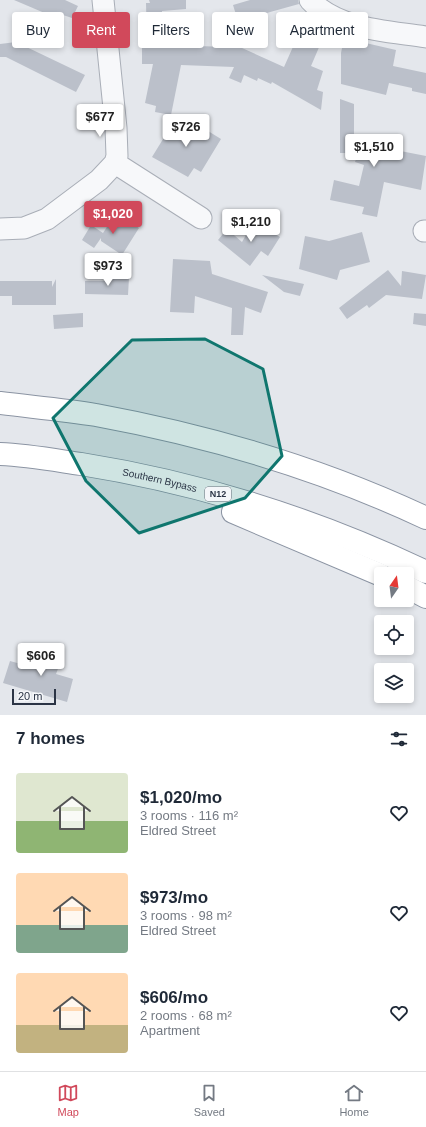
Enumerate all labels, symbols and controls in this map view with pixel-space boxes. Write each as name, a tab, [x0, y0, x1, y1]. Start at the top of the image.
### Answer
chip: Buy	[12, 12, 64, 48]
chip: Rent	[72, 12, 130, 48]
chip: Filters	[138, 12, 204, 48]
chip: New	[212, 12, 268, 48]
chip: Apartment	[276, 12, 368, 48]
pin: $677	[76, 104, 124, 138]
text: $677	[86, 109, 114, 124]
pin: $726	[162, 114, 210, 148]
text: $726	[172, 119, 200, 134]
pin: $1,510	[341, 134, 407, 168]
text: $1,510	[354, 139, 394, 154]
pin: $1,020	[80, 201, 146, 235]
text: $1,020	[93, 206, 133, 221]
pin: $1,210	[218, 209, 284, 243]
text: $1,210	[231, 214, 271, 229]
pin: $973	[84, 253, 132, 287]
text: $973	[94, 258, 122, 273]
street label: Southern Bypass	[121, 466, 198, 494]
road number: N12	[205, 487, 231, 501]
north arrow	[374, 567, 414, 607]
map controls	[374, 567, 414, 703]
button: locate	[374, 615, 414, 655]
pin: $606	[17, 643, 65, 677]
text: $606	[27, 648, 55, 663]
button: layers	[374, 663, 414, 703]
scale bar	[12, 687, 56, 706]
text: 20 m	[18, 690, 42, 702]
icon: filters	[388, 728, 410, 750]
text: 7 homes	[16, 729, 85, 748]
text: $1,020/mo	[140, 788, 222, 807]
icon: home	[48, 789, 96, 837]
icon: heart	[388, 802, 410, 824]
text: 3 rooms · 116 m²	[140, 808, 238, 823]
text: Eldred Street	[140, 823, 216, 838]
text: $973/mo	[140, 888, 208, 907]
icon: home	[48, 889, 96, 937]
icon: heart	[388, 902, 410, 924]
text: 3 rooms · 98 m²	[140, 908, 232, 923]
text: Eldred Street	[140, 923, 216, 938]
text: $606/mo	[140, 988, 208, 1007]
icon: home	[48, 989, 96, 1037]
icon: heart	[388, 1002, 410, 1024]
text: 2 rooms · 68 m²	[140, 1008, 232, 1023]
text: Apartment	[140, 1023, 200, 1038]
tab: Map	[57, 1082, 79, 1118]
tab: Saved	[194, 1082, 225, 1118]
tab: Home	[339, 1082, 369, 1118]

